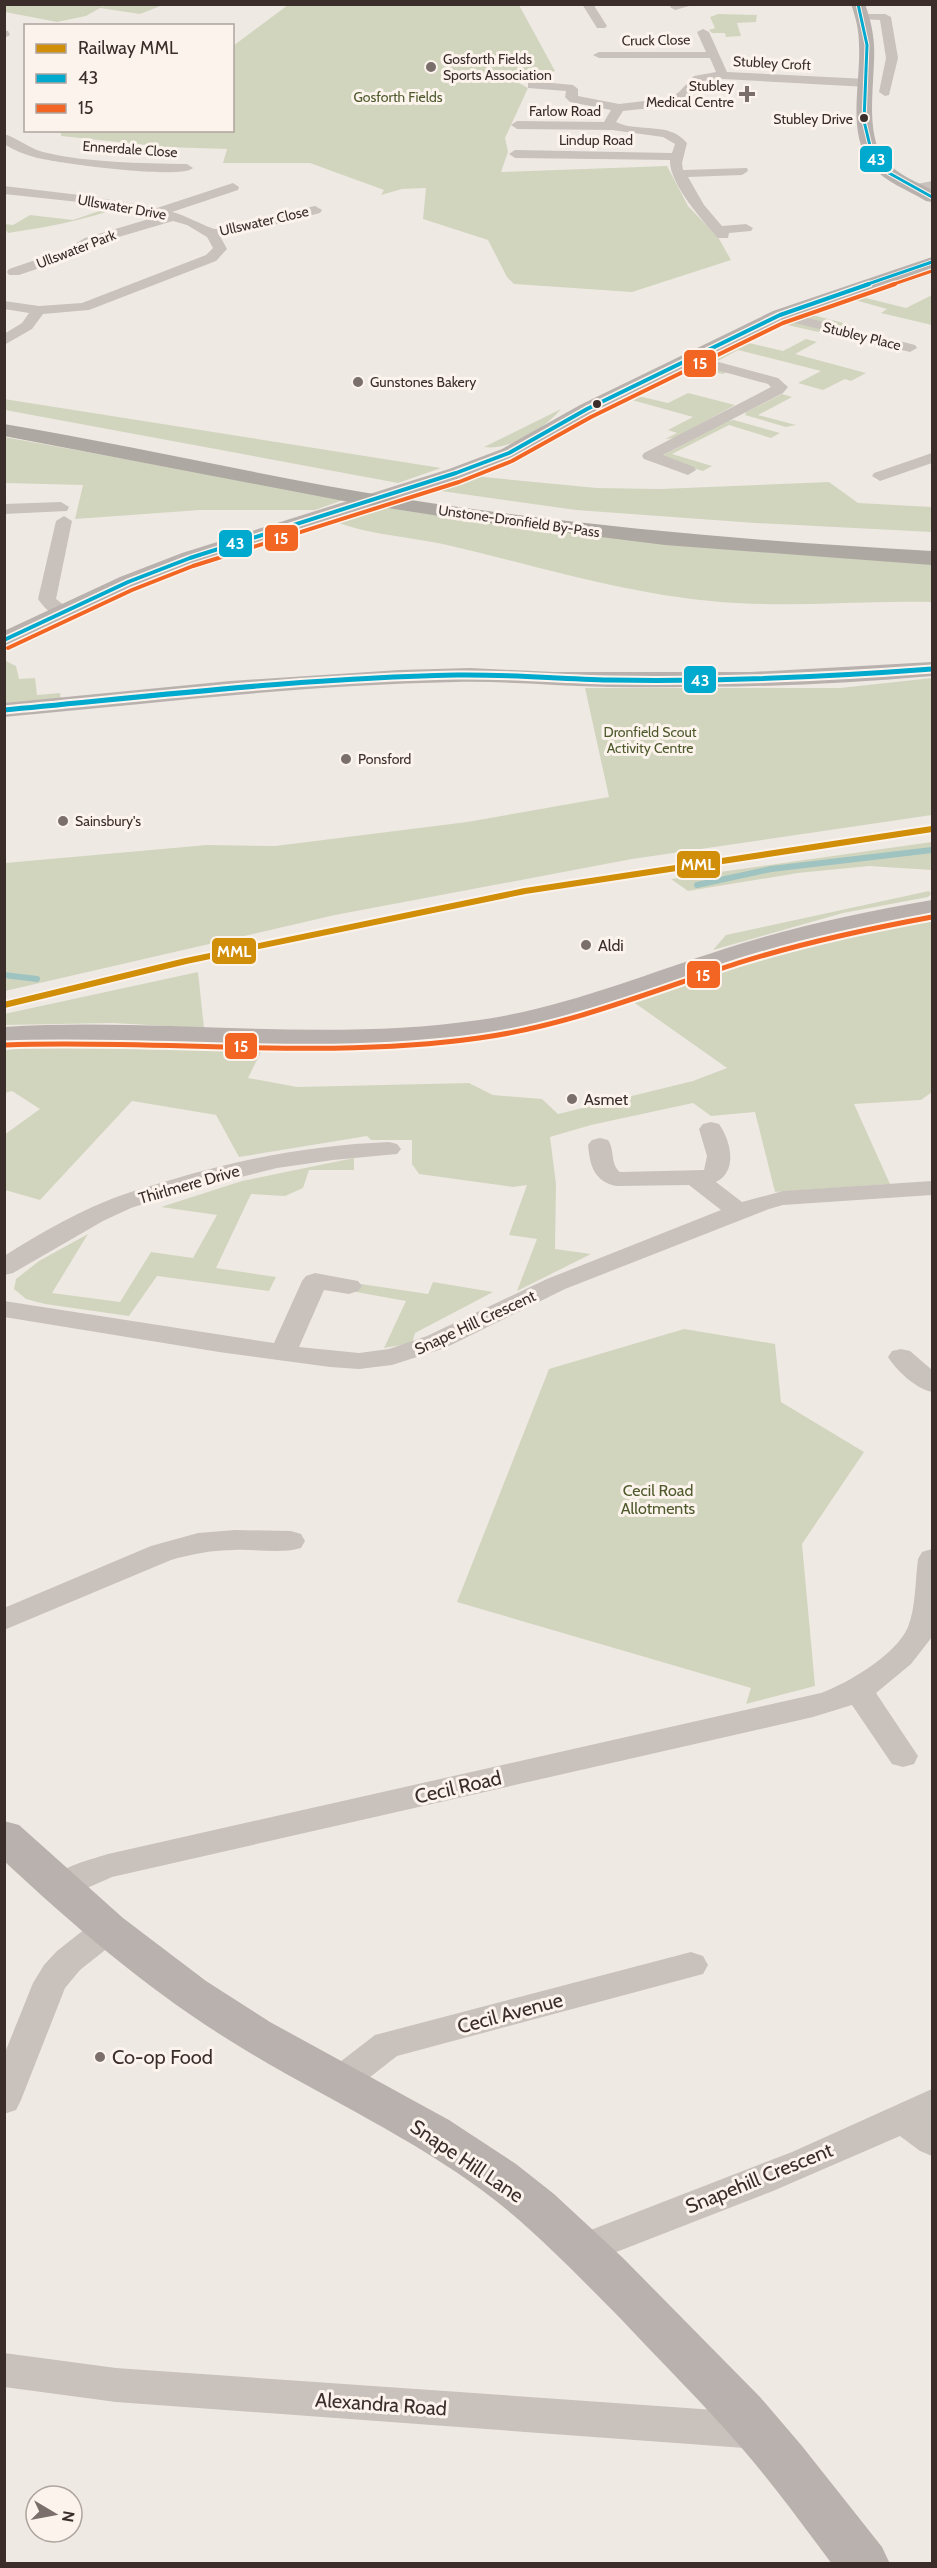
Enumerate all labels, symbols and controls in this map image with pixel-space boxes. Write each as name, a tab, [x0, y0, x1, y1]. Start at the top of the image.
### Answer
legend	[24, 24, 234, 132]
street label: Cruck Close	[622, 30, 690, 50]
text: Railway MML	[78, 37, 178, 59]
place label: Gosforth Fields Sports Association	[443, 50, 552, 84]
street label: Stubley Croft	[733, 52, 812, 74]
marker: Gosforth Fields Sports Association	[424, 60, 438, 74]
text: 43	[78, 67, 98, 89]
place label: Stubley Medical Centre	[646, 77, 734, 111]
marker: Stubley Medical Centre	[738, 85, 756, 103]
park label: Gosforth Fields	[353, 88, 443, 106]
text: 15	[78, 97, 94, 119]
street label: Farlow Road	[529, 102, 601, 120]
place label: Stubley Drive	[773, 110, 853, 128]
marker: Stubley Drive	[858, 112, 870, 124]
street label: Lindup Road	[559, 131, 633, 149]
street label: Ennerdale Close	[82, 137, 178, 161]
line badge: 43	[859, 145, 893, 173]
text: 43	[867, 150, 885, 169]
street label: Ullswater Drive	[76, 190, 168, 224]
street label: Ullswater Close	[218, 202, 310, 240]
street label: Ullswater Park	[34, 225, 119, 272]
street label: Stubley Place	[821, 318, 903, 354]
line badge: 15	[683, 349, 717, 378]
text: 15	[693, 354, 707, 373]
place label: Gunstones Bakery	[370, 373, 476, 391]
marker: Gunstones Bakery	[351, 375, 365, 389]
unlabelled marker	[591, 398, 603, 410]
street label: Unstone-Dronfield By-Pass	[437, 501, 601, 541]
line badge: 15	[264, 524, 299, 552]
line badge: 43	[218, 529, 253, 558]
text: 15	[274, 529, 288, 548]
text: 43	[226, 534, 244, 553]
line badge: 43	[683, 665, 717, 694]
text: 43	[691, 671, 709, 690]
park label: Dronfield Scout Activity Centre	[604, 723, 697, 757]
place label: Ponsford	[358, 750, 411, 768]
marker: Ponsford	[339, 752, 353, 766]
place label: Sainsbury's	[75, 812, 141, 830]
marker: Sainsbury's	[56, 814, 70, 828]
line badge: MML	[676, 850, 721, 879]
text: MML	[681, 855, 715, 874]
place label: Aldi	[598, 936, 624, 955]
line badge: MML	[211, 937, 257, 965]
marker: Aldi	[579, 938, 593, 952]
text: MML	[217, 942, 251, 961]
line badge: 15	[686, 960, 721, 989]
text: 15	[696, 966, 710, 985]
line badge: 15	[224, 1032, 258, 1060]
text: 15	[234, 1037, 248, 1056]
place label: Asmet	[584, 1090, 629, 1109]
marker: Asmet	[565, 1092, 579, 1106]
street label: Thirlmere Drive	[136, 1161, 242, 1208]
street label: Snape Hill Crescent	[412, 1286, 539, 1359]
park label: Cecil Road Allotments	[621, 1481, 696, 1518]
street label: Cecil Road	[412, 1765, 504, 1809]
street label: Cecil Avenue	[455, 1987, 565, 2039]
place label: Co-op Food	[112, 2045, 213, 2069]
marker: Co-op Food	[93, 2050, 107, 2064]
street label: Snape Hill Lane	[406, 2114, 528, 2208]
street label: Snapehill Crescent	[682, 2137, 836, 2218]
street label: Alexandra Road	[314, 2387, 448, 2421]
north arrow	[24, 2484, 84, 2544]
text: N	[58, 2509, 79, 2524]

